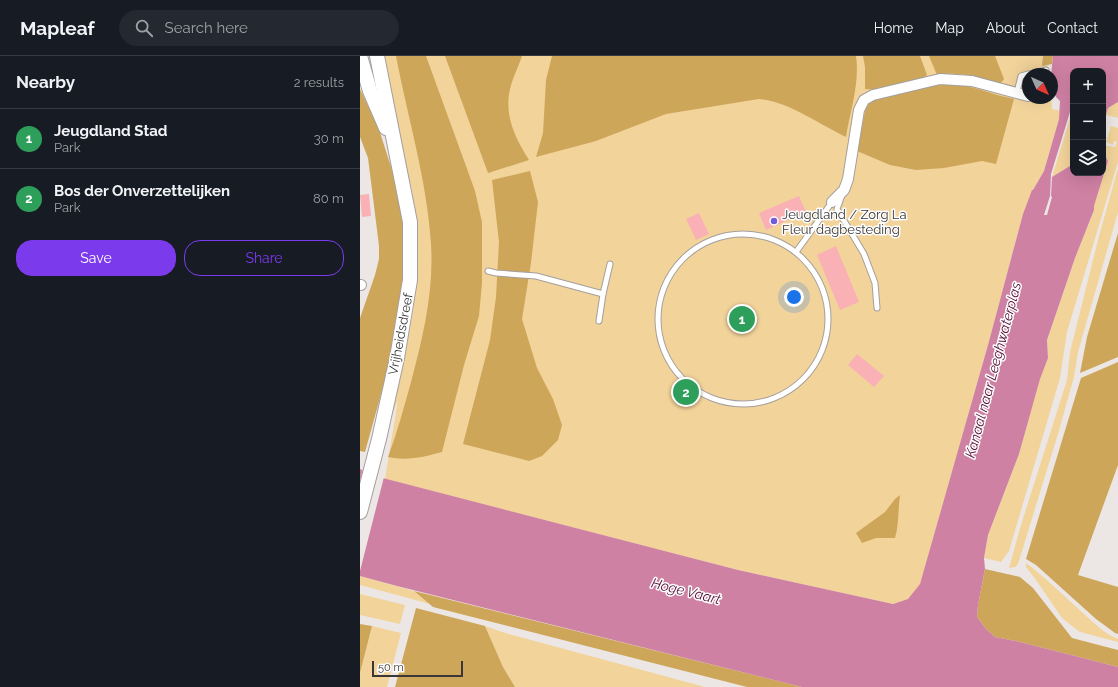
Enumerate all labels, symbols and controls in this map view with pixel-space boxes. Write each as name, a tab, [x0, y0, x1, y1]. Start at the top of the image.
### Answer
search box	[119, 10, 399, 46]
text: Mapleaf	[20, 17, 95, 39]
icon: search	[133, 17, 155, 39]
text: Search here	[165, 19, 248, 37]
text: Home	[874, 20, 913, 36]
text: Map	[935, 20, 964, 36]
text: About	[986, 20, 1025, 36]
text: Contact	[1047, 20, 1098, 36]
north arrow	[1022, 68, 1058, 104]
map controls	[1070, 68, 1106, 176]
button: +	[1070, 68, 1106, 104]
text: Nearby	[16, 72, 75, 92]
text: 2 results	[294, 75, 344, 90]
button: −	[1070, 104, 1106, 140]
text: Jeugdland Stad	[54, 122, 167, 140]
text: 1	[26, 131, 32, 146]
text: 30 m	[314, 131, 344, 146]
text: Park	[54, 140, 81, 155]
button: layers	[1070, 140, 1106, 176]
text: Bos der Onverzettelijken	[54, 182, 230, 200]
text: 2	[25, 191, 33, 206]
text: 80 m	[313, 191, 344, 206]
text: Park	[54, 200, 81, 215]
place label: Jeugdland / Zorg La Fleur dagbesteding	[782, 207, 906, 237]
marker: Jeugdland / Zorg La Fleur dagbesteding	[769, 216, 779, 226]
button: Save	[16, 240, 176, 276]
button: Share	[184, 240, 344, 276]
water label: Kanaal naar Leeghwaterplas	[962, 280, 1024, 460]
your location	[784, 287, 804, 307]
street label: Vrijheidsdreef	[385, 291, 416, 376]
pin: 1	[729, 304, 755, 334]
pin: 2	[673, 377, 699, 407]
water label: Hoge Vaart	[650, 575, 723, 607]
scale bar	[372, 659, 463, 678]
text: 50 m	[378, 661, 404, 674]

